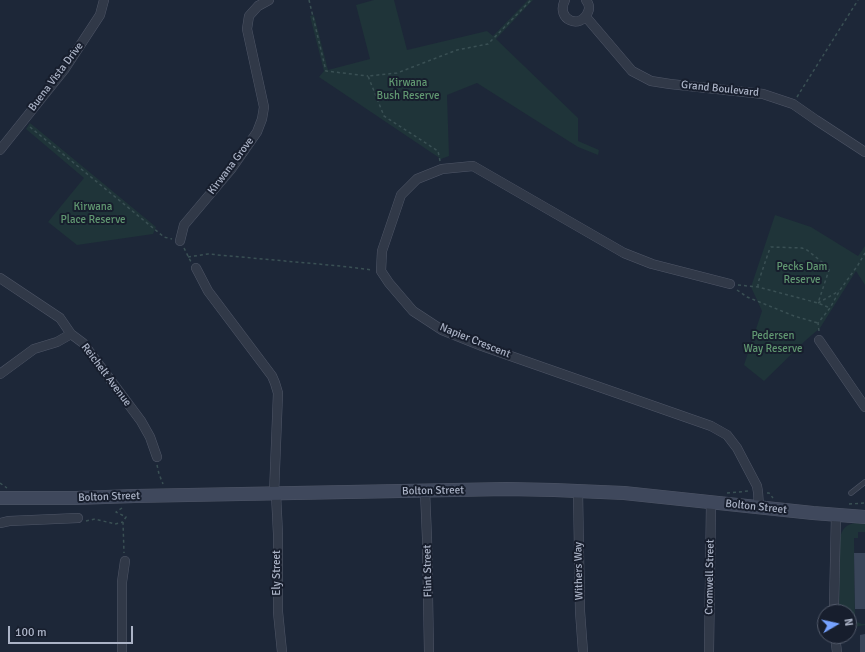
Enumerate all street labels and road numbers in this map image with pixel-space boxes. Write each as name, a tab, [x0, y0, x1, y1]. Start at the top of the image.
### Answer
street label: Buena Vista Drive	[26, 40, 86, 114]
street label: Grand Boulevard	[680, 78, 760, 100]
street label: Kirwana Grove	[205, 135, 257, 197]
street label: Napier Crescent	[438, 321, 512, 361]
street label: Reichelt Avenue	[78, 341, 134, 409]
street label: Bolton Street	[402, 484, 464, 498]
street label: Bolton Street	[78, 489, 140, 505]
street label: Bolton Street	[724, 497, 788, 517]
street label: Cromwell Street	[703, 539, 717, 615]
street label: Withers Way	[572, 542, 586, 600]
street label: Flint Street	[421, 544, 435, 598]
street label: Ely Street	[270, 550, 284, 596]

